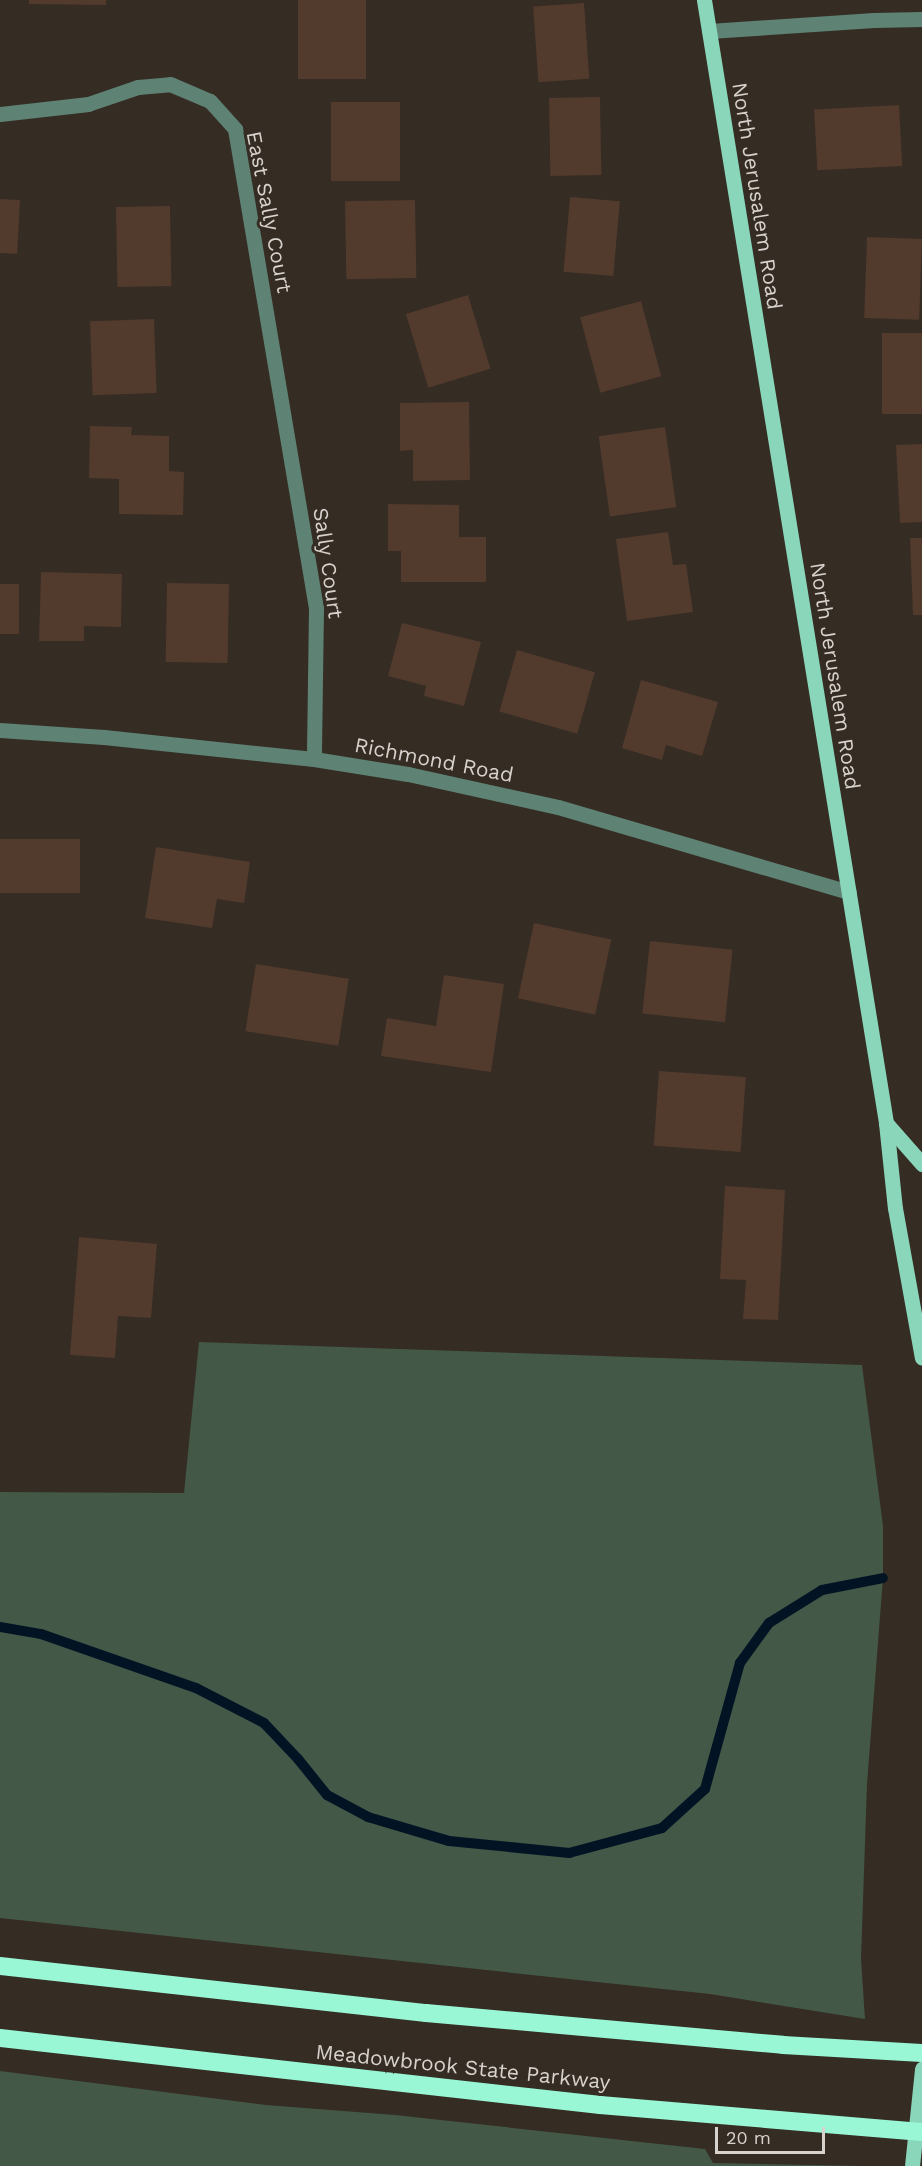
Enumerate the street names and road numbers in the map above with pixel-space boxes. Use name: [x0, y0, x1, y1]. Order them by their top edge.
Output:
street label: North Jerusalem Road: [727, 80, 787, 312]
street label: East Sally Court: [241, 129, 297, 295]
street label: Sally Court: [308, 506, 348, 620]
street label: North Jerusalem Road: [805, 560, 865, 792]
street label: Richmond Road: [352, 732, 516, 788]
street label: Meadowbrook State Parkway: [314, 2039, 612, 2095]

